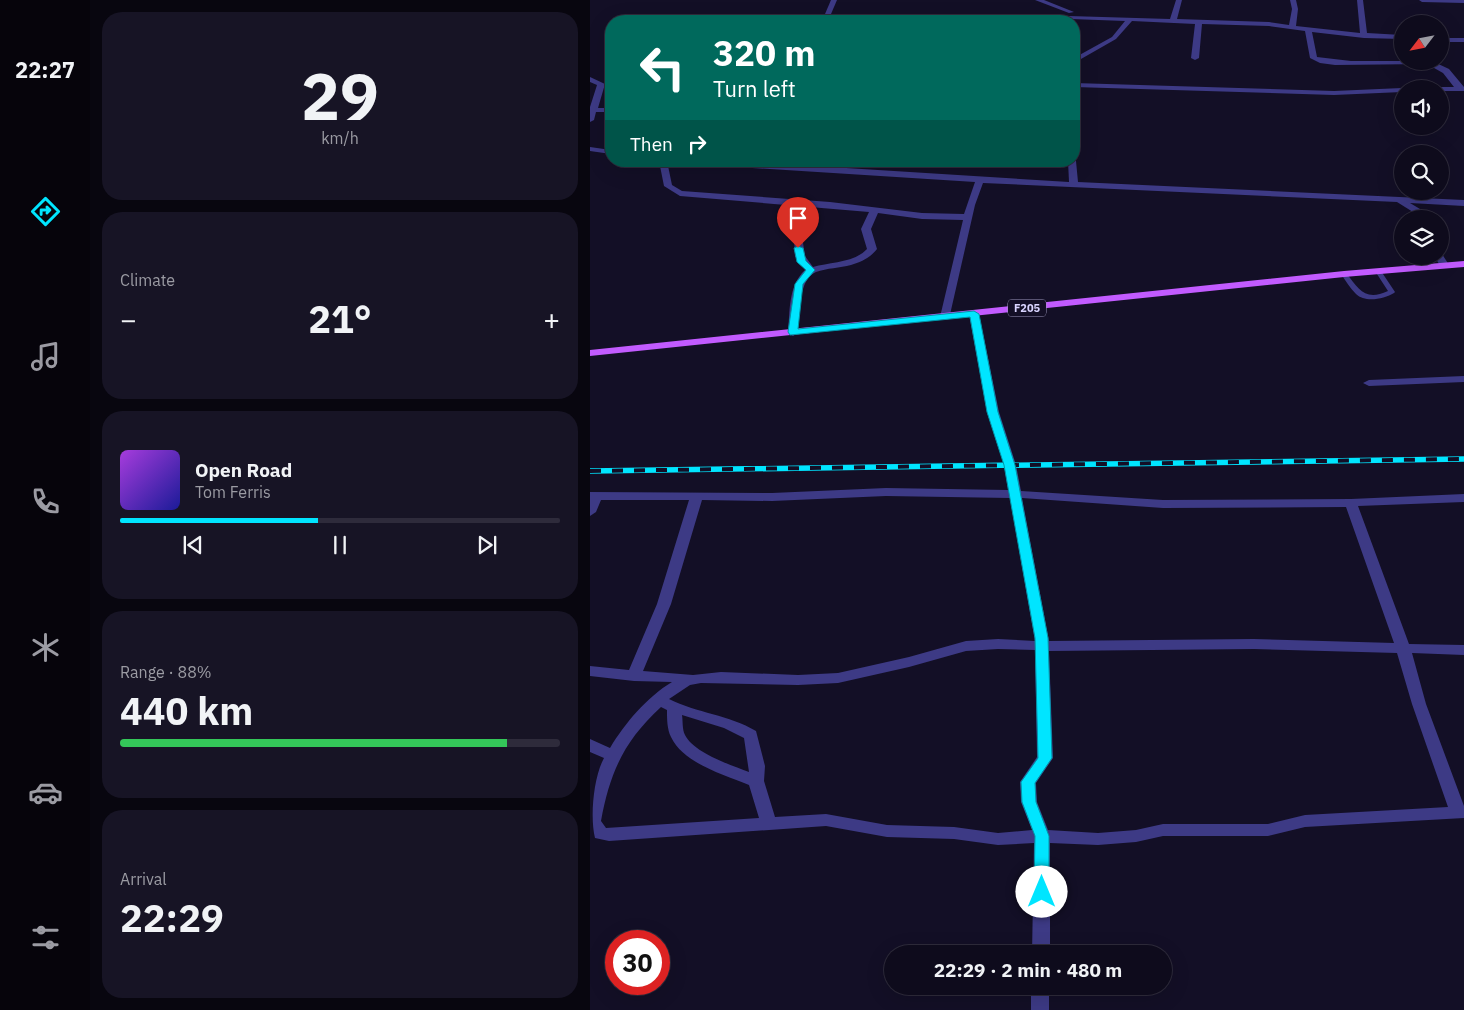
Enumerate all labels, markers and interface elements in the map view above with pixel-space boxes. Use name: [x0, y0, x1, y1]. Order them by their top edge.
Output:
north arrow: [1394, 15, 1449, 70]
map controls: [1394, 15, 1449, 265]
text: 320 m: [713, 30, 816, 76]
icon: left: [630, 35, 695, 100]
text: 29: [301, 53, 379, 138]
text: 22:27: [15, 55, 75, 84]
text: Turn left: [713, 74, 796, 103]
button: sound: [1394, 80, 1449, 135]
text: km/h: [321, 128, 359, 148]
icon: right: [683, 130, 711, 158]
text: Then: [630, 132, 673, 156]
button: search: [1394, 145, 1449, 200]
icon: directions: [28, 194, 63, 229]
pin: [777, 197, 819, 248]
icon: arrive: [784, 204, 812, 232]
button: layers: [1394, 210, 1449, 265]
text: Climate: [120, 270, 175, 290]
text: 21°: [308, 294, 372, 343]
road number: F205: [1008, 300, 1046, 316]
text: −: [120, 301, 137, 338]
text: +: [543, 301, 560, 338]
icon: music: [28, 339, 63, 374]
text: Open Road: [195, 458, 292, 482]
text: Tom Ferris: [195, 482, 271, 502]
icon: phone: [28, 484, 63, 519]
icon: previous: [179, 531, 207, 559]
icon: pause: [326, 531, 354, 559]
icon: next: [473, 531, 501, 559]
icon: climate: [28, 630, 63, 665]
text: Range · 88%: [120, 662, 212, 682]
text: 440 km: [120, 686, 253, 735]
icon: car: [28, 775, 63, 810]
position arrow: [1015, 865, 1067, 917]
text: Arrival: [120, 869, 167, 889]
text: 22:29: [120, 893, 224, 942]
icon: filters: [28, 920, 63, 955]
speed limit sign: 30: [605, 930, 670, 995]
text: 22:29 · 2 min · 480 m: [934, 958, 1122, 982]

